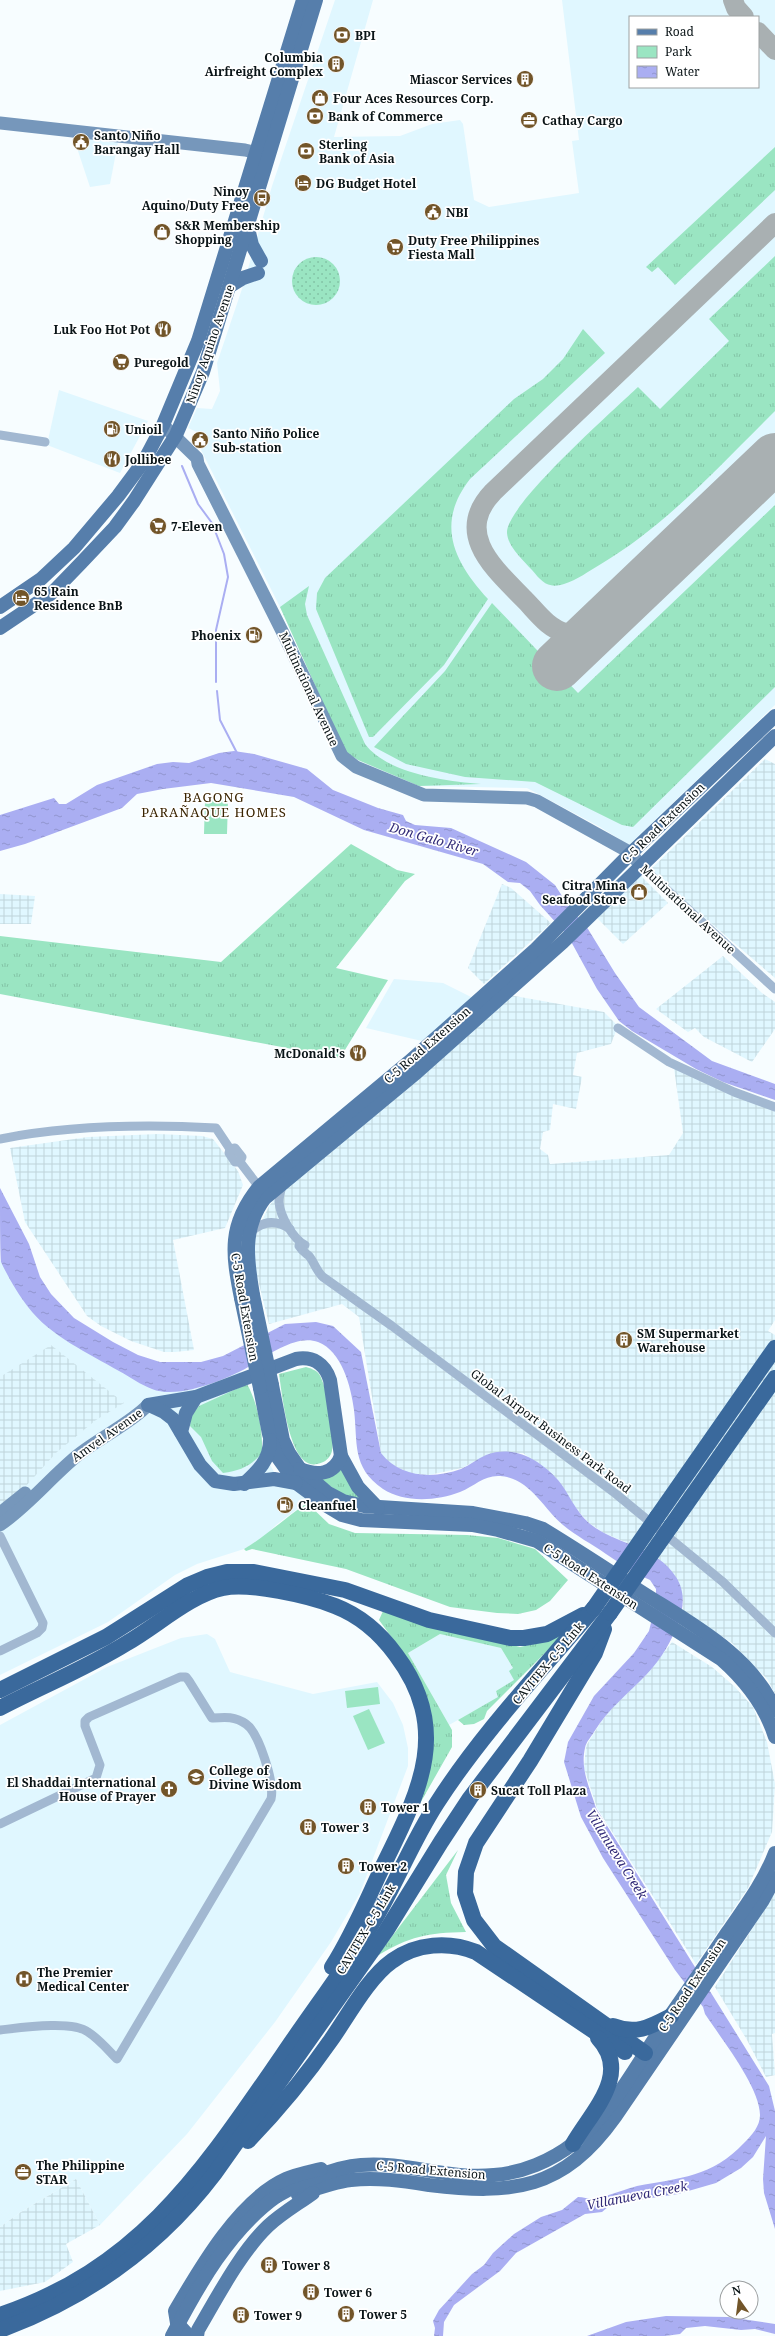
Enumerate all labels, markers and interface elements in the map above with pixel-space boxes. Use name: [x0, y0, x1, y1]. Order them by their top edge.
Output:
legend: [629, 16, 759, 88]
text: Road: [665, 23, 695, 40]
bank icon: BPI: [332, 25, 352, 45]
place label: BPI: [355, 27, 376, 44]
text: Park: [665, 43, 693, 60]
place label: Columbia Airfreight Complex: [205, 49, 323, 80]
building icon: Columbia Airfreight Complex: [326, 54, 346, 74]
text: Water: [665, 63, 700, 80]
building icon: Miascor Services: [515, 69, 535, 89]
place label: Miascor Services: [410, 71, 512, 88]
shop icon: Four Aces Resources Corp.: [310, 88, 330, 108]
place label: Four Aces Resources Corp.: [333, 90, 493, 107]
bank icon: Bank of Commerce: [305, 106, 325, 126]
place label: Bank of Commerce: [328, 108, 443, 125]
office icon: Cathay Cargo: [519, 110, 539, 130]
place label: Cathay Cargo: [542, 112, 623, 129]
place label: Santo Niño Barangay Hall: [94, 127, 181, 158]
public building icon: Santo Niño Barangay Hall: [71, 132, 91, 152]
place label: Sterling Bank of Asia: [319, 136, 395, 167]
bank icon: Sterling Bank of Asia: [296, 141, 316, 161]
hotel icon: DG Budget Hotel: [293, 173, 313, 193]
place label: DG Budget Hotel: [316, 175, 417, 192]
place label: Ninoy Aquino/Duty Free: [142, 183, 249, 214]
bus stop icon: Ninoy Aquino/Duty Free: [252, 188, 272, 208]
public building icon: NBI: [423, 202, 443, 222]
place label: NBI: [446, 204, 469, 221]
place label: S&R Membership Shopping: [175, 217, 280, 248]
shop icon: S&R Membership Shopping: [152, 222, 172, 242]
place label: Duty Free Philippines Fiesta Mall: [408, 232, 540, 263]
supermarket icon: Duty Free Philippines Fiesta Mall: [385, 237, 405, 257]
street label: Ninoy Aquino Avenue: [182, 282, 238, 406]
restaurant icon: Luk Foo Hot Pot: [153, 319, 173, 339]
place label: Luk Foo Hot Pot: [53, 321, 150, 338]
supermarket icon: Puregold: [111, 352, 131, 372]
place label: Puregold: [134, 354, 189, 371]
fuel station icon: Unioil: [102, 419, 122, 439]
place label: Unioil: [125, 421, 163, 438]
place label: Santo Niño Police Sub-station: [213, 425, 319, 456]
public building icon: Santo Niño Police Sub-station: [190, 430, 210, 450]
restaurant icon: Jollibee: [102, 449, 122, 469]
place label: Jollibee: [124, 451, 171, 468]
supermarket icon: 7-Eleven: [148, 516, 168, 536]
place label: 7-Eleven: [171, 518, 223, 535]
place label: 65 Rain Residence BnB: [34, 583, 123, 614]
hotel icon: 65 Rain Residence BnB: [11, 588, 31, 608]
fuel station icon: Phoenix: [244, 625, 264, 645]
place label: Phoenix: [191, 627, 241, 644]
street label: Multinational Avenue: [275, 629, 343, 749]
street label: C-5 Road Extension: [618, 779, 709, 867]
district label: BAGONG PARAÑAQUE HOMES: [141, 788, 287, 821]
water label: Don Galo River: [386, 817, 481, 861]
street label: Multinational Avenue: [637, 860, 739, 958]
place label: Citra Mina Seafood Store: [542, 877, 626, 908]
shop icon: Citra Mina Seafood Store: [629, 882, 649, 902]
street label: C-5 Road Extension: [380, 1002, 474, 1087]
restaurant icon: McDonald's: [348, 1043, 368, 1063]
place label: McDonald's: [274, 1045, 345, 1062]
street label: C-5 Road Extension: [227, 1252, 263, 1363]
place label: SM Supermarket Warehouse: [637, 1325, 739, 1356]
building icon: SM Supermarket Warehouse: [614, 1330, 634, 1350]
street label: Global Airport Business Park Road: [467, 1365, 635, 1497]
street label: Amvel Avenue: [68, 1404, 146, 1466]
fuel station icon: Cleanfuel: [275, 1495, 295, 1515]
place label: Cleanfuel: [298, 1497, 357, 1514]
street label: C-5 Road Extension: [540, 1539, 642, 1613]
street label: CAVITEX–C-5 Link: [508, 1617, 588, 1708]
place label: College of Divine Wisdom: [209, 1762, 302, 1793]
school or university icon: College of Divine Wisdom: [186, 1767, 206, 1787]
place label: El Shaddai International House of Prayer: [7, 1774, 157, 1805]
church icon: El Shaddai International House of Prayer: [159, 1779, 179, 1799]
building icon: Sucat Toll Plaza: [468, 1780, 488, 1800]
place label: Sucat Toll Plaza: [491, 1782, 586, 1799]
building icon: Tower 1: [358, 1797, 378, 1817]
place label: Tower 1: [381, 1799, 429, 1816]
water label: Villanueva Creek: [582, 1806, 652, 1903]
building icon: Tower 3: [298, 1817, 318, 1837]
place label: Tower 3: [321, 1819, 369, 1836]
building icon: Tower 2: [336, 1856, 356, 1876]
place label: Tower 2: [359, 1858, 407, 1875]
street label: CAVITEX–C-5 Link: [332, 1880, 400, 1978]
street label: C-5 Road Extension: [654, 1935, 730, 2035]
place label: The Premier Medical Center: [37, 1964, 130, 1995]
hospital icon: The Premier Medical Center: [14, 1969, 34, 1989]
place label: The Philippine STAR: [36, 2157, 125, 2188]
street label: C-5 Road Extension: [376, 2157, 487, 2183]
office icon: The Philippine STAR: [13, 2162, 33, 2182]
water label: Villanueva Creek: [585, 2176, 689, 2214]
building icon: Tower 8: [259, 2255, 279, 2275]
place label: Tower 8: [282, 2257, 330, 2274]
north arrow: [719, 2280, 759, 2320]
text: N: [730, 2281, 743, 2298]
building icon: Tower 6: [301, 2282, 321, 2302]
place label: Tower 6: [324, 2284, 372, 2301]
building icon: Tower 5: [336, 2304, 356, 2324]
building icon: Tower 9: [231, 2305, 251, 2325]
place label: Tower 5: [359, 2306, 407, 2323]
place label: Tower 9: [254, 2307, 302, 2324]

